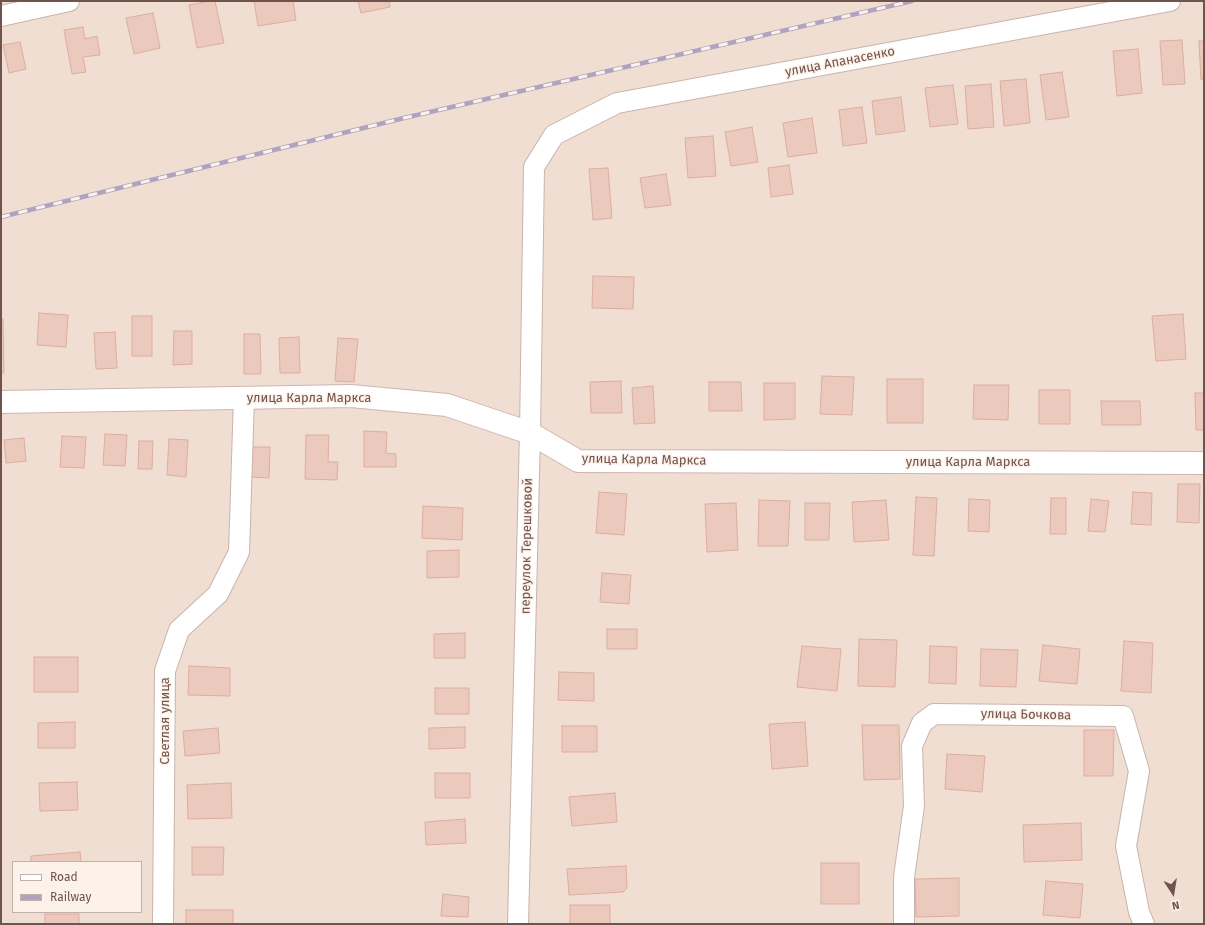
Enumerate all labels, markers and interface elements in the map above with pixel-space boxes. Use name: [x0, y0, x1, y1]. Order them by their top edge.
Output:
street label: улица Апанасенко: [784, 44, 896, 80]
street label: улица Карла Маркса: [247, 390, 371, 406]
street label: улица Карла Маркса: [582, 451, 706, 469]
street label: улица Карла Маркса: [906, 454, 1030, 470]
street label: переулок Терешковой: [518, 478, 536, 614]
street label: Светлая улица: [157, 677, 173, 765]
street label: улица Бочкова: [981, 706, 1071, 724]
legend: [12, 861, 142, 913]
text: Road: [50, 870, 78, 884]
north arrow: [1153, 873, 1193, 913]
text: Railway: [50, 890, 91, 904]
text: N: [1171, 898, 1181, 912]

